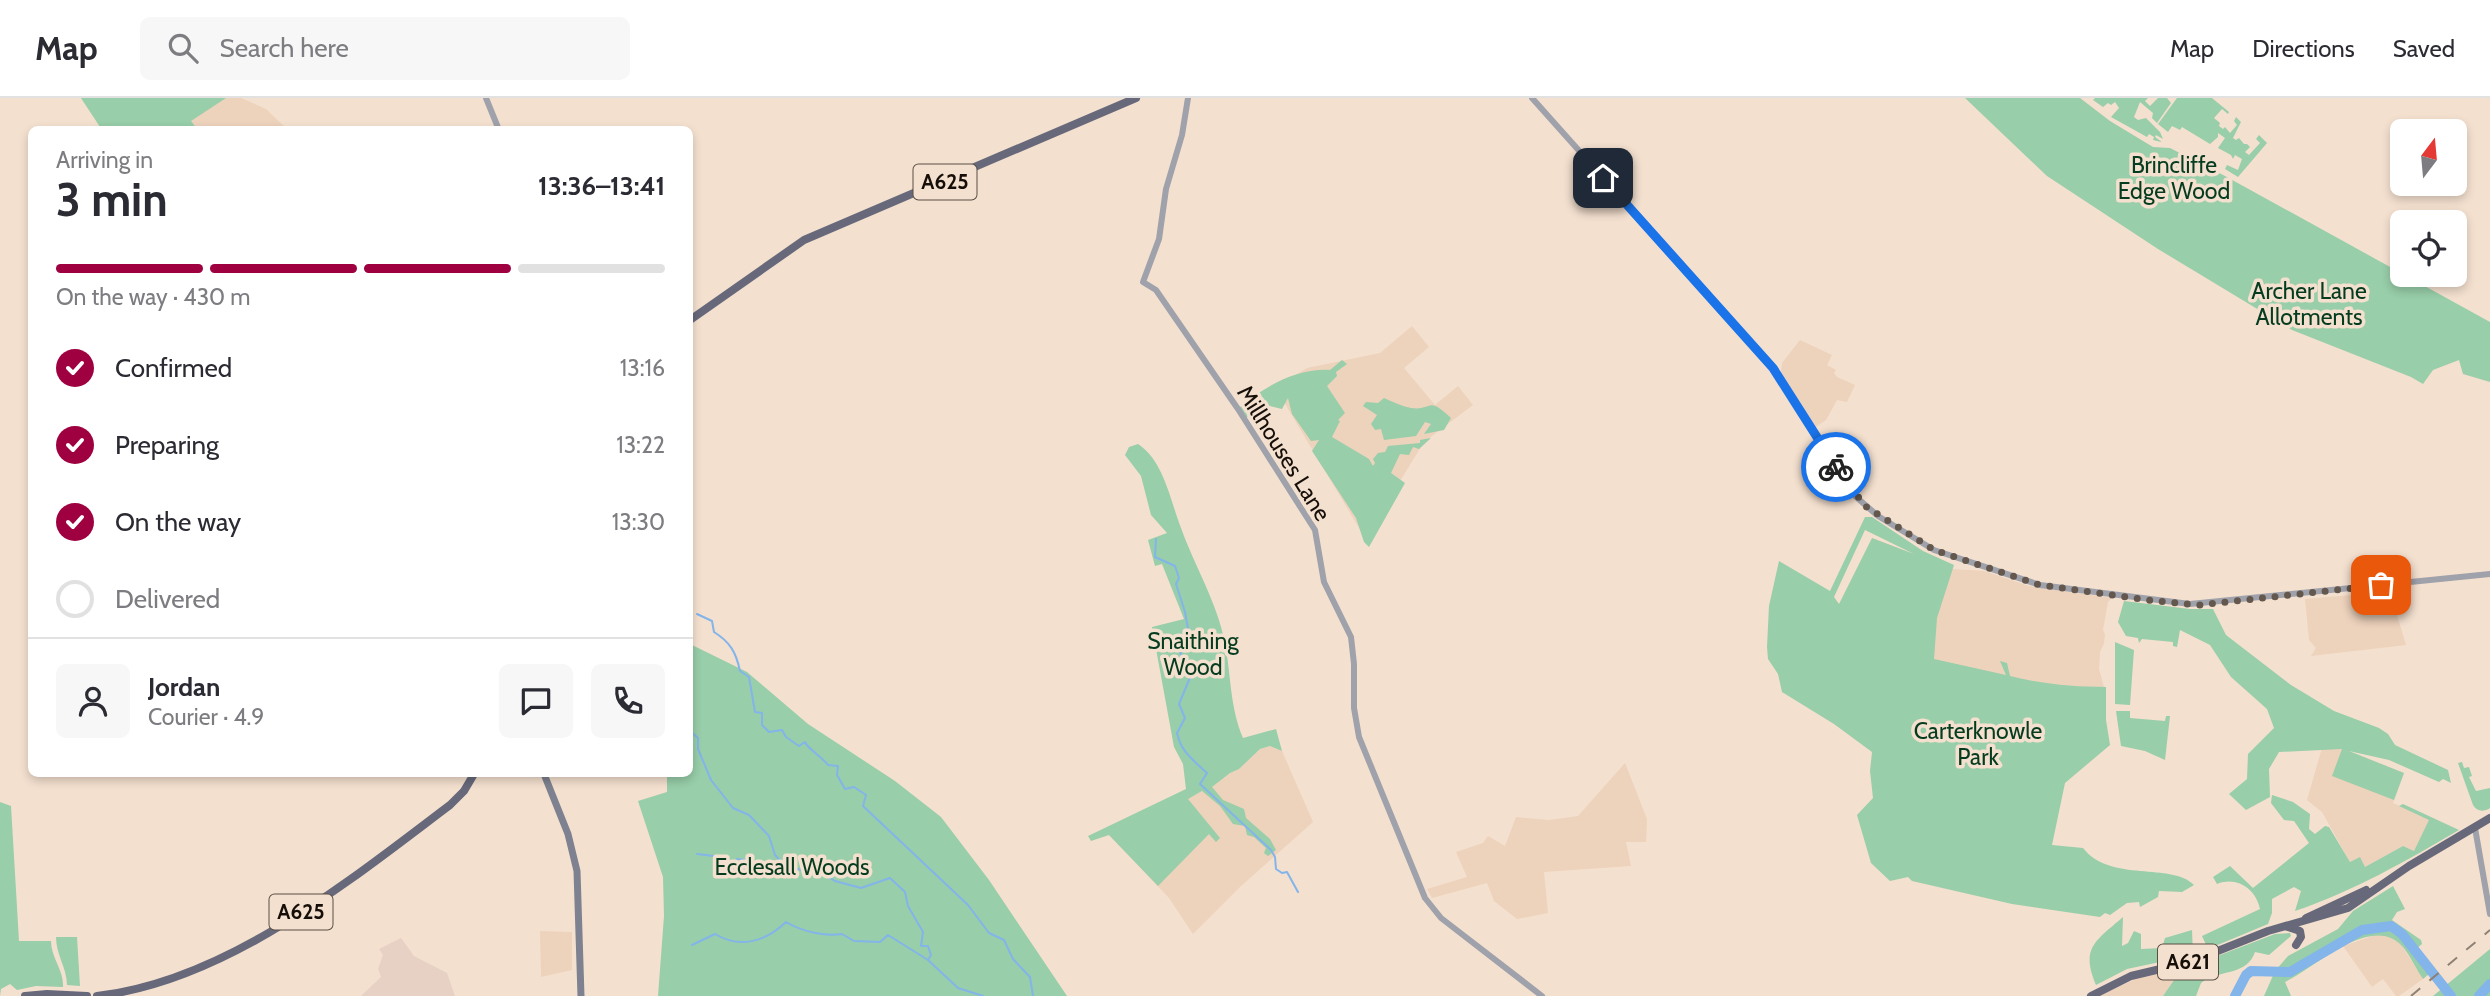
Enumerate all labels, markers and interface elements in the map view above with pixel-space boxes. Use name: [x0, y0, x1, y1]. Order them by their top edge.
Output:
search box: [140, 17, 630, 80]
text: Map: [35, 28, 98, 68]
icon: search: [164, 29, 202, 67]
text: Search here: [220, 32, 349, 64]
text: Map: [2170, 34, 2214, 63]
text: Directions: [2252, 34, 2355, 63]
text: Saved: [2393, 34, 2455, 63]
north arrow: [2390, 119, 2468, 196]
map controls: [2390, 119, 2467, 287]
text: Arriving in: [56, 146, 153, 174]
pin: [1573, 148, 1633, 208]
park label: Brincliffe Edge Wood: [2118, 151, 2230, 205]
icon: home: [1584, 159, 1622, 197]
road number: A625: [914, 164, 976, 200]
text: 13:36–13:41: [538, 170, 665, 202]
text: 3 min: [56, 172, 168, 228]
button: locate: [2390, 210, 2467, 287]
park label: Archer Lane Allotments: [2251, 277, 2367, 331]
text: On the way · 430 m: [56, 283, 251, 311]
icon: check: [56, 349, 94, 387]
text: Confirmed: [115, 352, 232, 384]
text: 13:16: [620, 354, 665, 382]
street label: Millhouses Lane: [1231, 380, 1337, 526]
icon: check: [56, 426, 94, 464]
text: Preparing: [115, 429, 219, 461]
text: 13:22: [616, 431, 665, 459]
courier: [1801, 432, 1871, 502]
icon: bike: [1817, 448, 1855, 486]
icon: check: [56, 503, 94, 541]
text: On the way: [115, 506, 241, 538]
text: 13:30: [612, 508, 665, 536]
pin: [2351, 555, 2411, 615]
icon: bag: [2362, 566, 2400, 604]
text: Delivered: [115, 583, 220, 615]
park label: Snaithing Wood: [1147, 627, 1239, 681]
button: person: [56, 664, 130, 738]
button: chat: [499, 664, 573, 738]
button: phone: [591, 664, 665, 738]
text: Jordan: [148, 671, 220, 703]
text: Courier · 4.9: [148, 703, 264, 731]
park label: Carterknowle Park: [1914, 717, 2043, 771]
park label: Ecclesall Woods: [714, 853, 870, 881]
road number: A625: [270, 894, 332, 930]
road number: A621: [2158, 944, 2218, 980]

